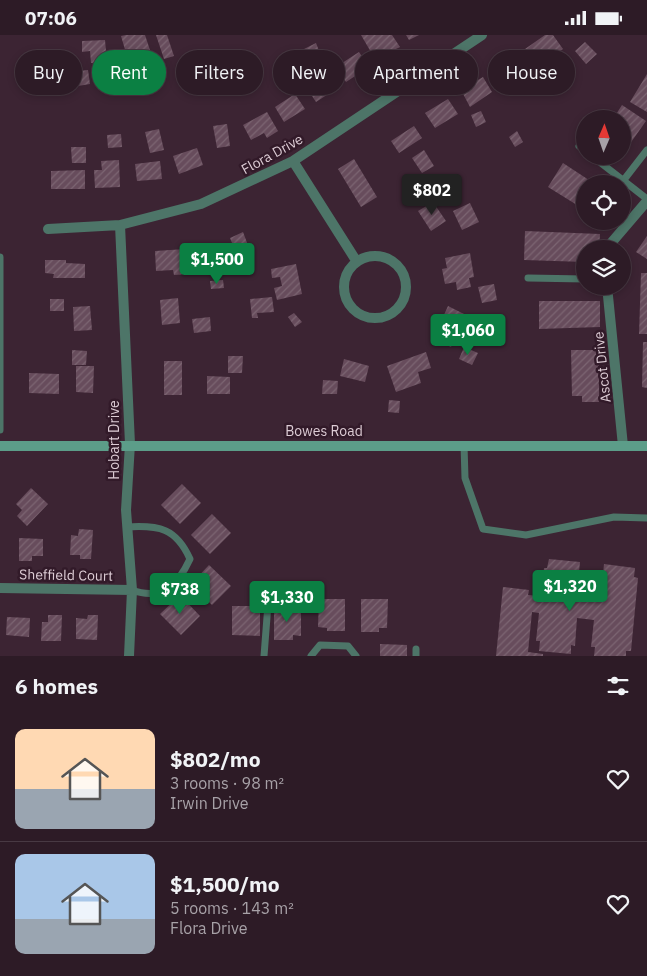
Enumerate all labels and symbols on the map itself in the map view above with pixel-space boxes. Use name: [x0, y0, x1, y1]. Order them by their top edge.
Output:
north arrow: [576, 110, 631, 165]
street label: Flora Drive: [238, 130, 306, 178]
pin: $802: [402, 173, 462, 216]
pin: $1,500: [176, 243, 258, 285]
pin: $1,060: [427, 313, 509, 356]
street label: Ascot Drive: [589, 330, 615, 403]
street label: Hobart Drive: [105, 400, 123, 480]
street label: Bowes Road: [285, 422, 363, 440]
street label: Sheffield Court: [19, 565, 113, 585]
pin: $1,320: [529, 569, 611, 612]
pin: $738: [150, 573, 210, 615]
pin: $1,330: [246, 581, 328, 623]

